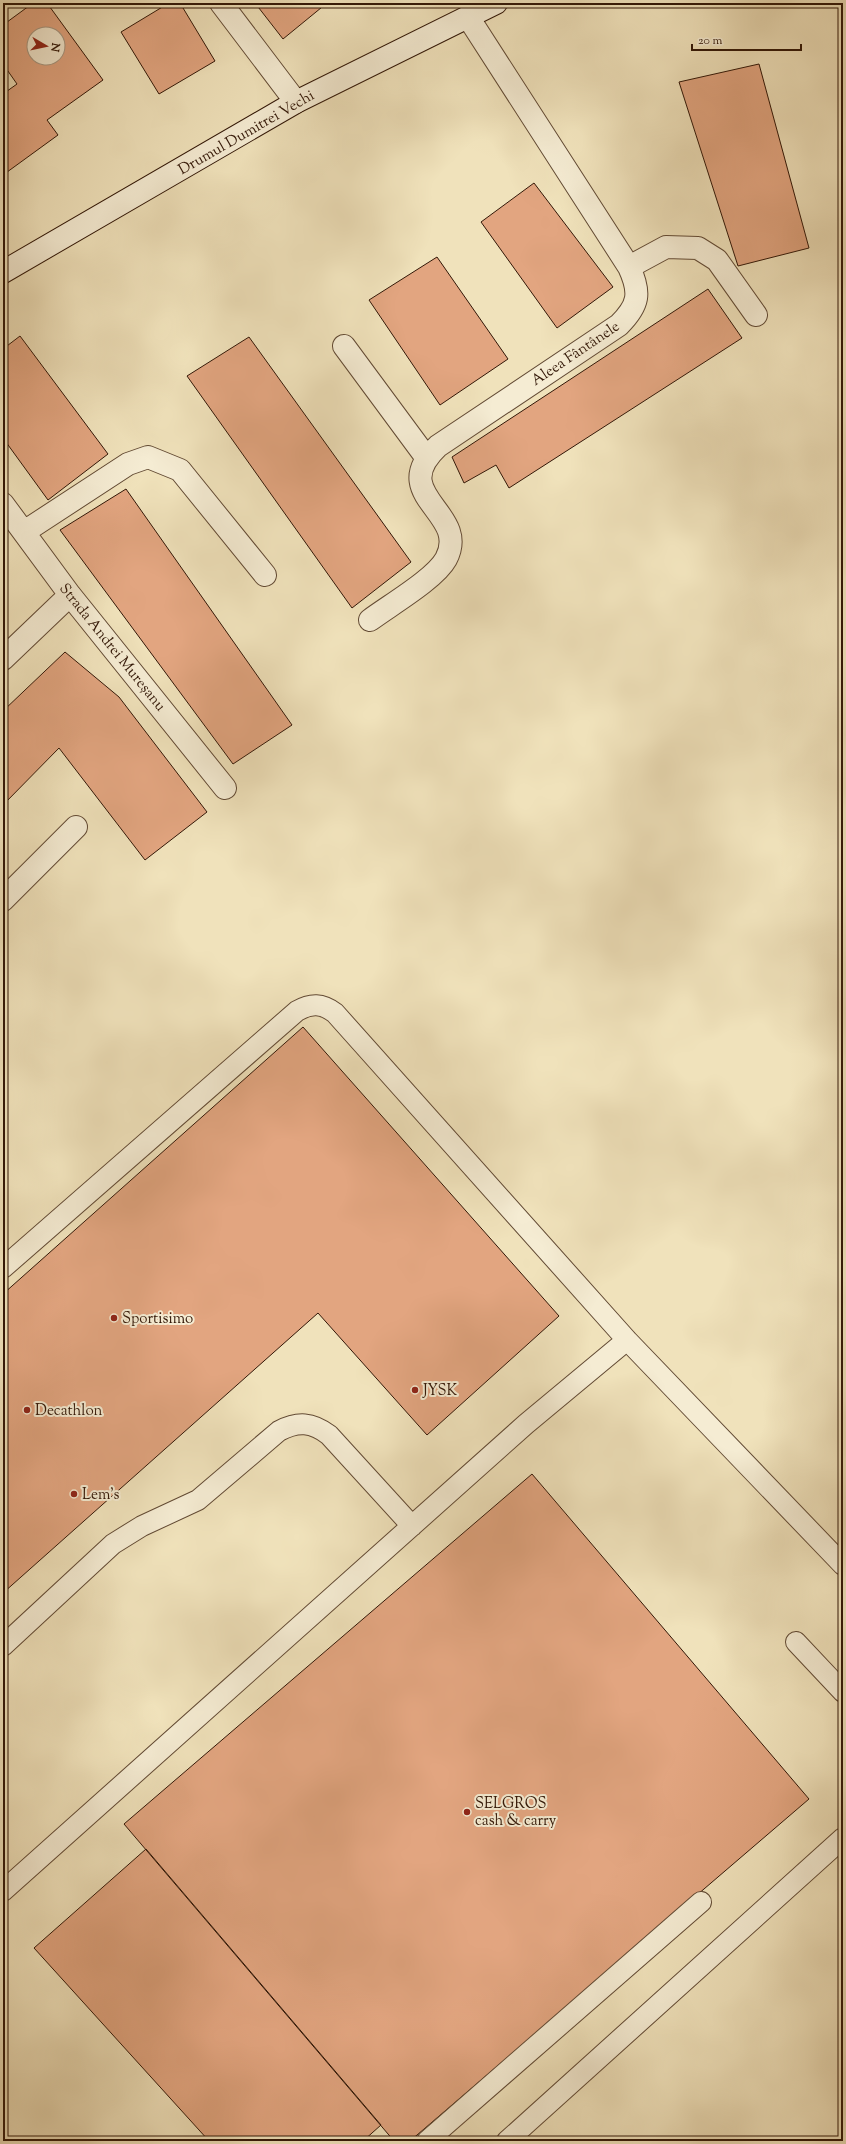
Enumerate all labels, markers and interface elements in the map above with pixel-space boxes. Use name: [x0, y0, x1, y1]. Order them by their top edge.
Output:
north arrow: [26, 26, 66, 66]
scale bar: [692, 26, 801, 52]
text: 20 m: [698, 32, 723, 50]
text: N: [46, 41, 64, 53]
street label: Drumul Dumitrei Vechi: [175, 86, 319, 181]
street label: Aleea Fântânele: [527, 317, 624, 392]
street label: Strada Andrei Mureșanu: [54, 579, 170, 717]
place label: Sportisimo: [122, 1309, 193, 1330]
marker: Sportisimo: [109, 1313, 119, 1323]
place label: JYSK: [422, 1381, 458, 1402]
marker: JYSK: [410, 1385, 420, 1395]
place label: Decathlon: [35, 1401, 103, 1422]
marker: Decathlon: [22, 1405, 32, 1415]
place label: Lem's: [82, 1485, 120, 1506]
marker: Lem's: [69, 1489, 79, 1499]
place label: SELGROS cash & carry: [475, 1794, 557, 1832]
marker: SELGROS cash & carry: [462, 1807, 472, 1817]

